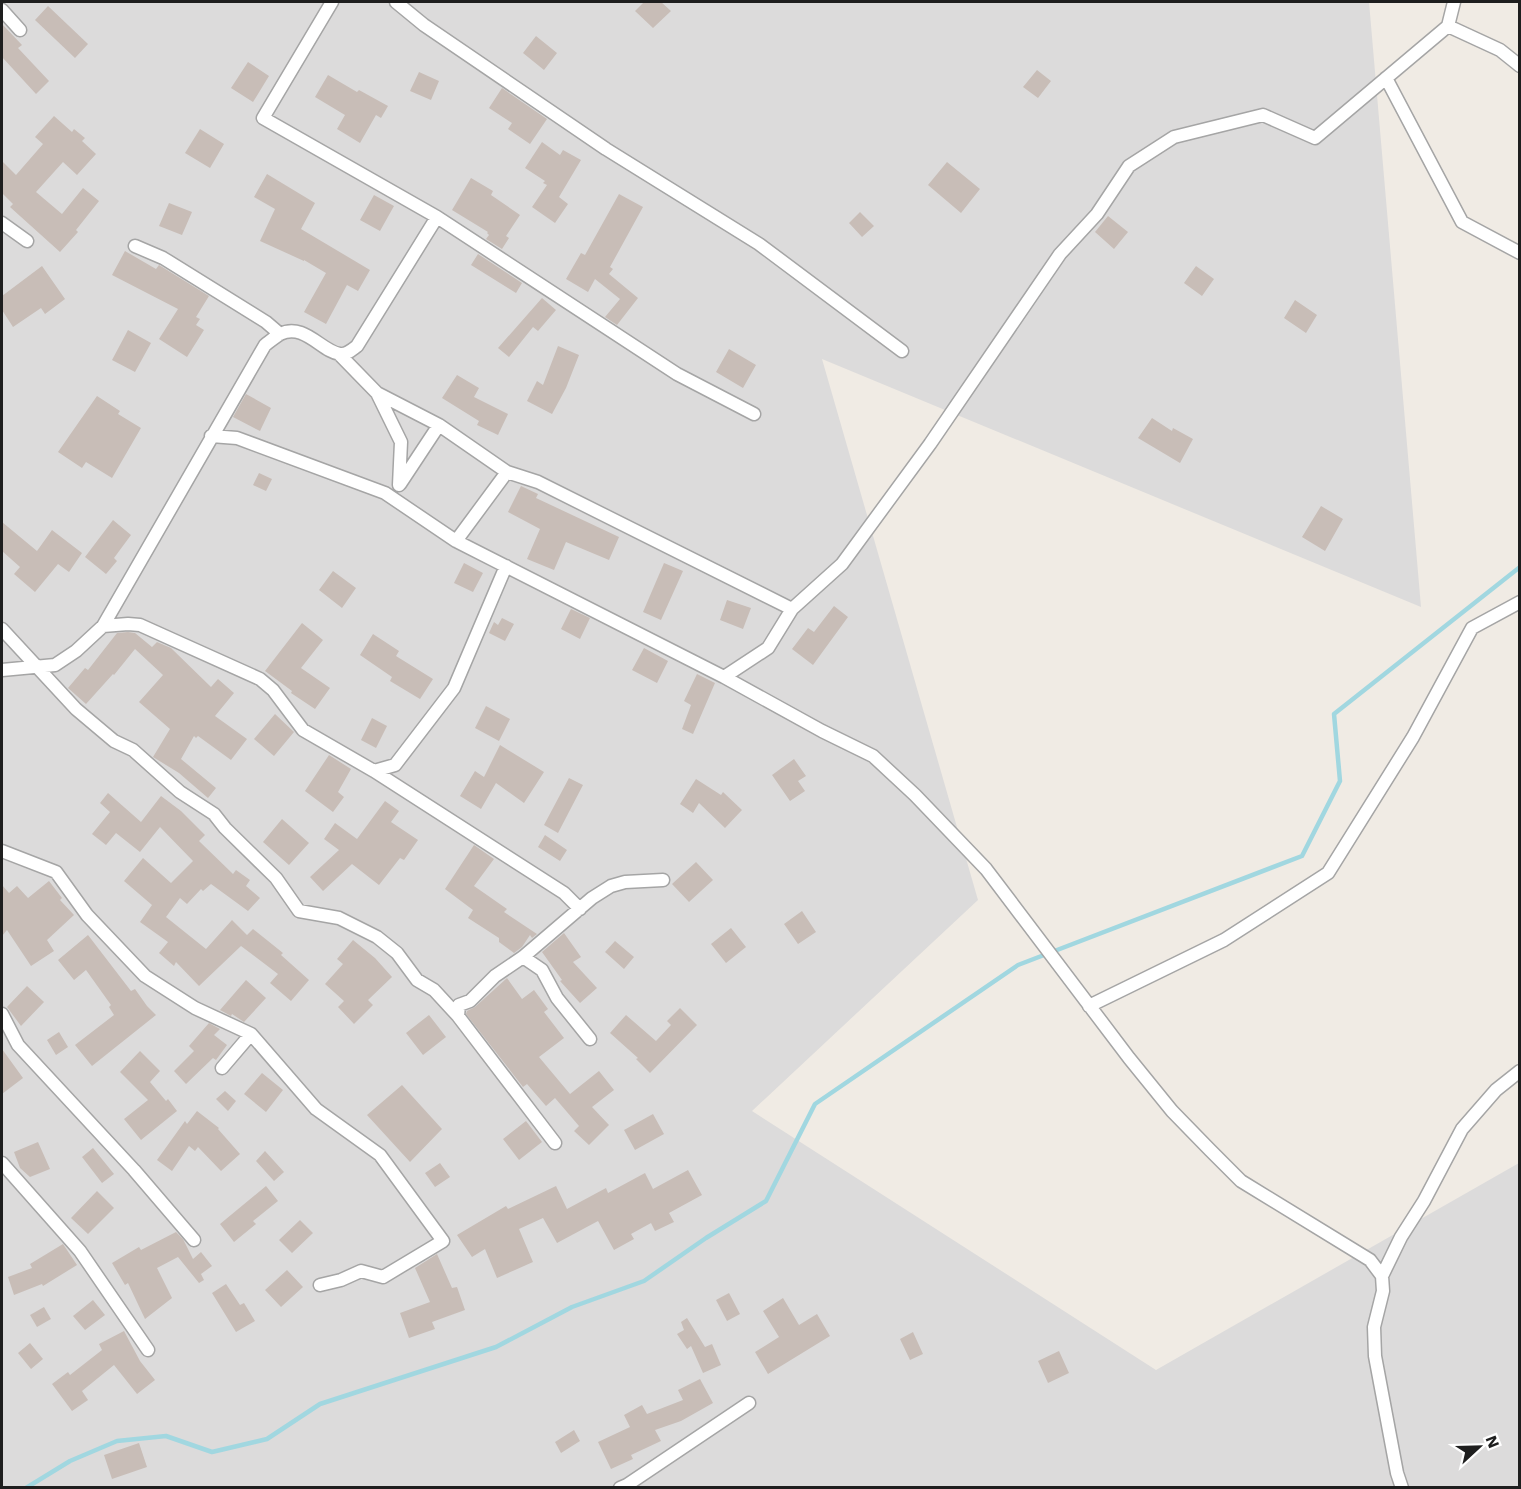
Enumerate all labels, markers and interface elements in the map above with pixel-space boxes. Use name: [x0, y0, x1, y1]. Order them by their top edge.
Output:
north arrow: [1449, 1417, 1509, 1477]
text: N: [1481, 1433, 1503, 1451]

